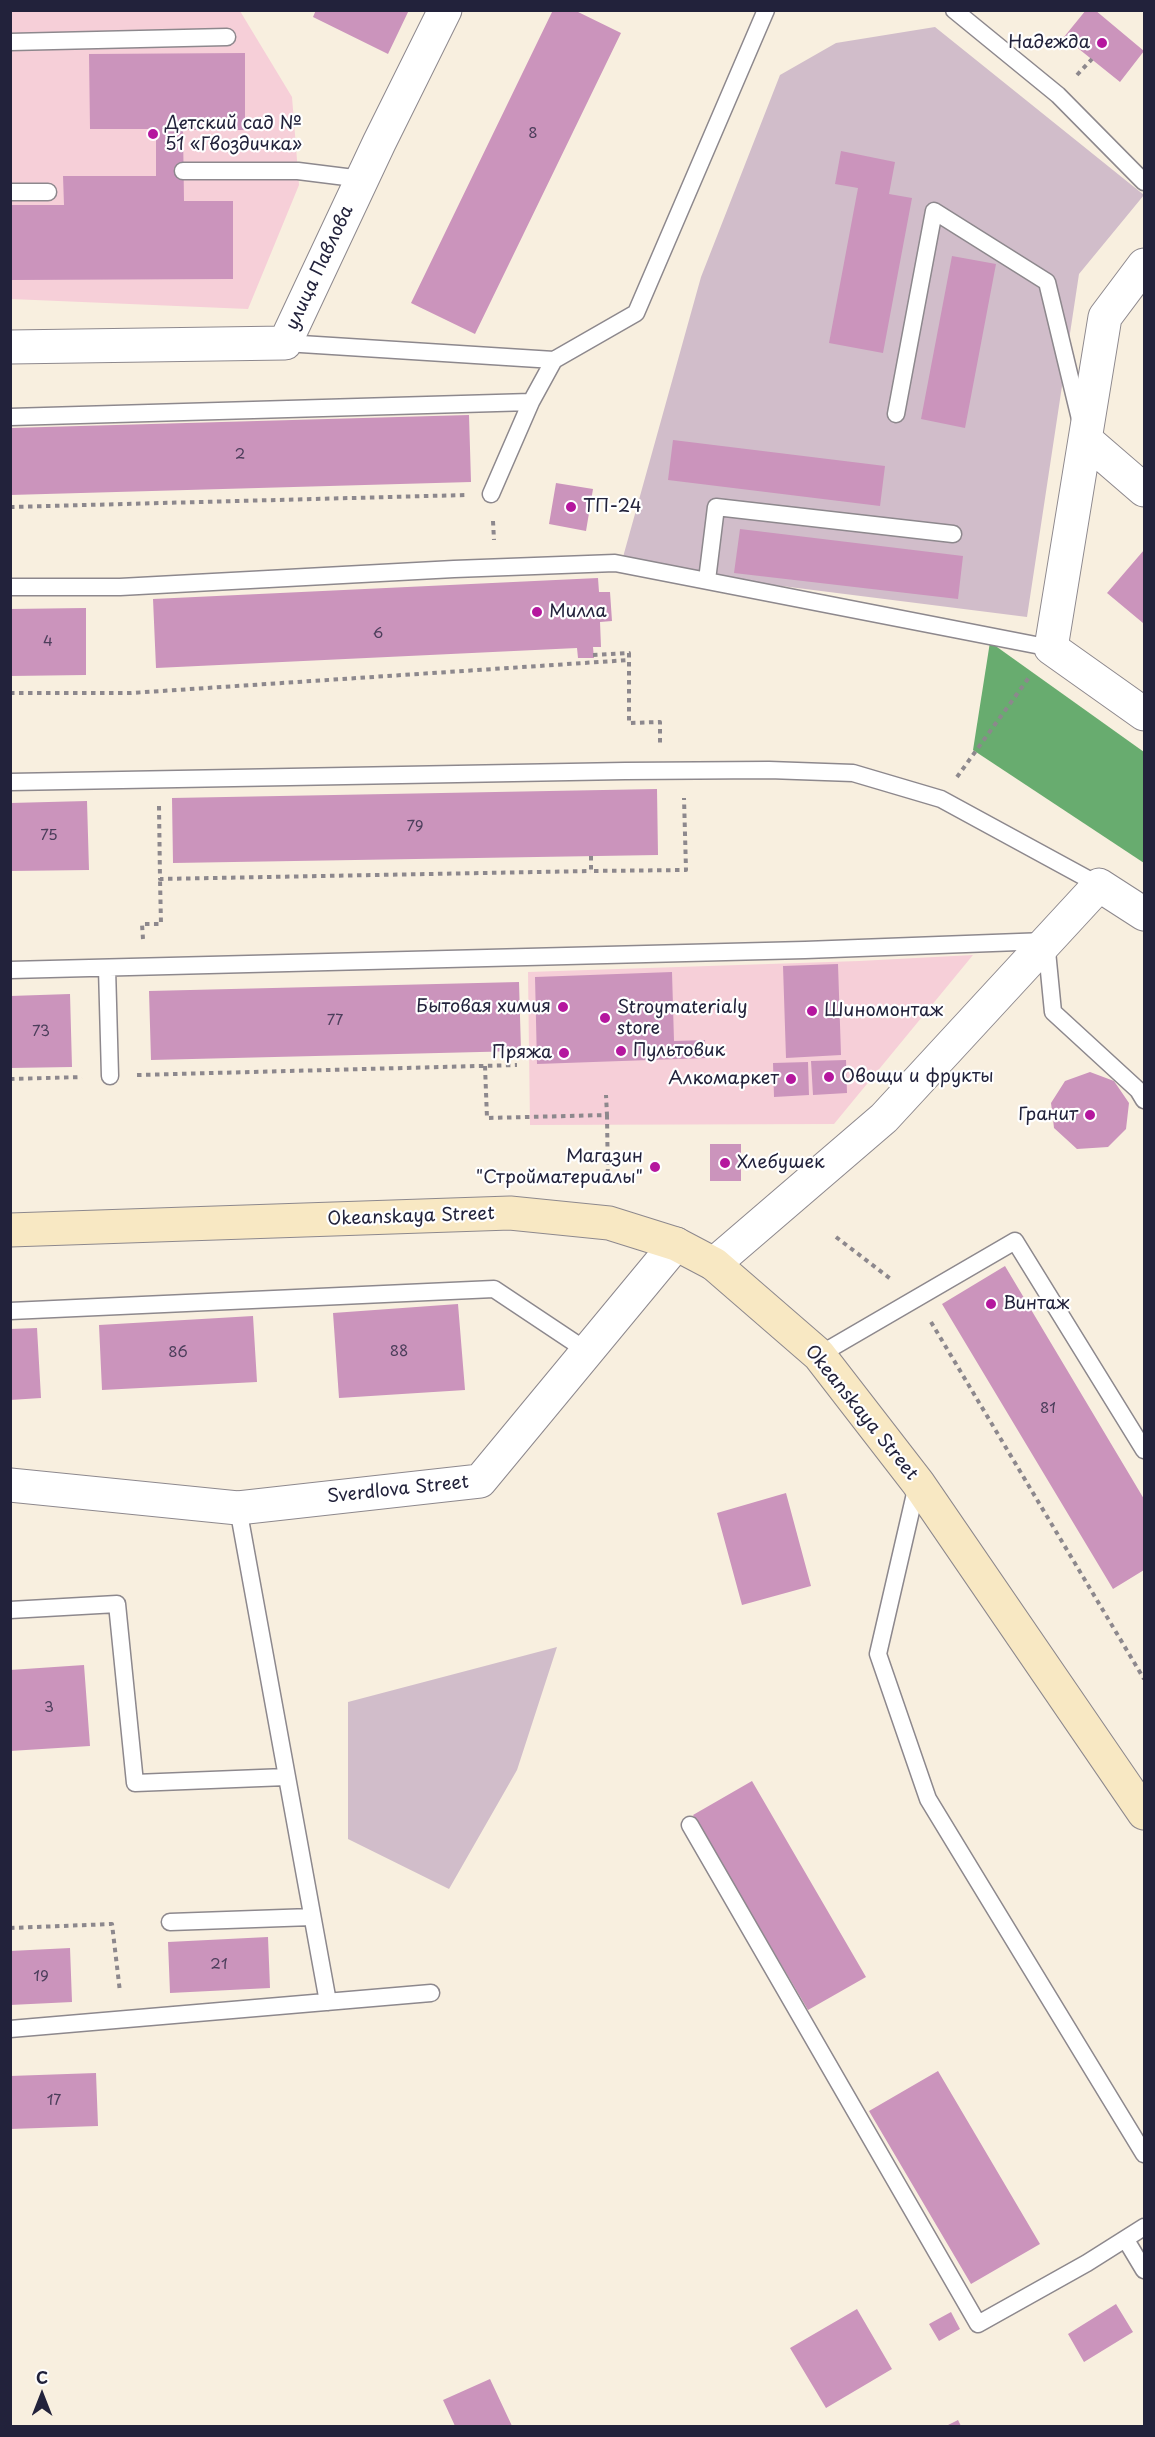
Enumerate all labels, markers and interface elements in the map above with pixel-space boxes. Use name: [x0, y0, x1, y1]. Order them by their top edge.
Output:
place label: Надежда: [1008, 32, 1090, 54]
marker: Надежда: [1095, 36, 1109, 50]
place label: Детский сад № 51 «Гвоздичка»: [165, 113, 302, 156]
house number: 8: [528, 125, 538, 143]
marker: Детский сад № 51 «Гвоздичка»: [146, 127, 160, 141]
street label: улица Павлова: [282, 202, 358, 334]
house number: 2: [235, 446, 245, 464]
place label: ТП-24: [583, 496, 642, 518]
marker: ТП-24: [564, 500, 578, 514]
place label: Милла: [549, 601, 607, 623]
marker: Милла: [530, 605, 544, 619]
house number: 6: [373, 625, 383, 643]
house number: 4: [43, 633, 53, 651]
house number: 79: [406, 818, 424, 836]
house number: 75: [40, 827, 58, 845]
place label: Бытовая химия: [416, 996, 551, 1018]
place label: Stroymaterialy store: [617, 997, 748, 1040]
marker: Бытовая химия: [556, 1000, 570, 1014]
place label: Шиномонтаж: [824, 1000, 943, 1022]
marker: Шиномонтаж: [805, 1004, 819, 1018]
marker: Stroymaterialy store: [598, 1011, 612, 1025]
house number: 77: [327, 1012, 343, 1030]
house number: 73: [32, 1023, 50, 1041]
place label: Пультовик: [633, 1040, 725, 1062]
place label: Пряжа: [492, 1042, 552, 1064]
marker: Пультовик: [614, 1044, 628, 1058]
marker: Пряжа: [557, 1046, 571, 1060]
place label: Овощи и фрукты: [841, 1066, 994, 1088]
place label: Алкомаркет: [668, 1068, 779, 1090]
marker: Овощи и фрукты: [822, 1070, 836, 1084]
marker: Алкомаркет: [784, 1072, 798, 1086]
place label: Гранит: [1018, 1104, 1078, 1126]
marker: Гранит: [1083, 1108, 1097, 1122]
place label: Магазин "Стройматериалы": [476, 1146, 643, 1188]
place label: Хлебушек: [737, 1152, 825, 1174]
marker: Хлебушек: [718, 1156, 732, 1170]
marker: Магазин "Стройматериалы": [648, 1160, 662, 1174]
street label: Okeanskaya Street: [327, 1203, 495, 1231]
place label: Винтаж: [1003, 1293, 1069, 1315]
marker: Винтаж: [984, 1297, 998, 1311]
street label: Okeanskaya Street: [800, 1341, 922, 1485]
house number: 88: [390, 1343, 408, 1361]
house number: 86: [168, 1344, 188, 1362]
house number: 81: [1040, 1400, 1056, 1418]
street label: Sverdlova Street: [326, 1472, 470, 1508]
house number: 3: [44, 1699, 54, 1717]
house number: 21: [210, 1956, 228, 1974]
house number: 19: [33, 1968, 49, 1986]
house number: 17: [47, 2092, 61, 2110]
north arrow: [12, 2365, 72, 2425]
text: С: [36, 2365, 48, 2389]

